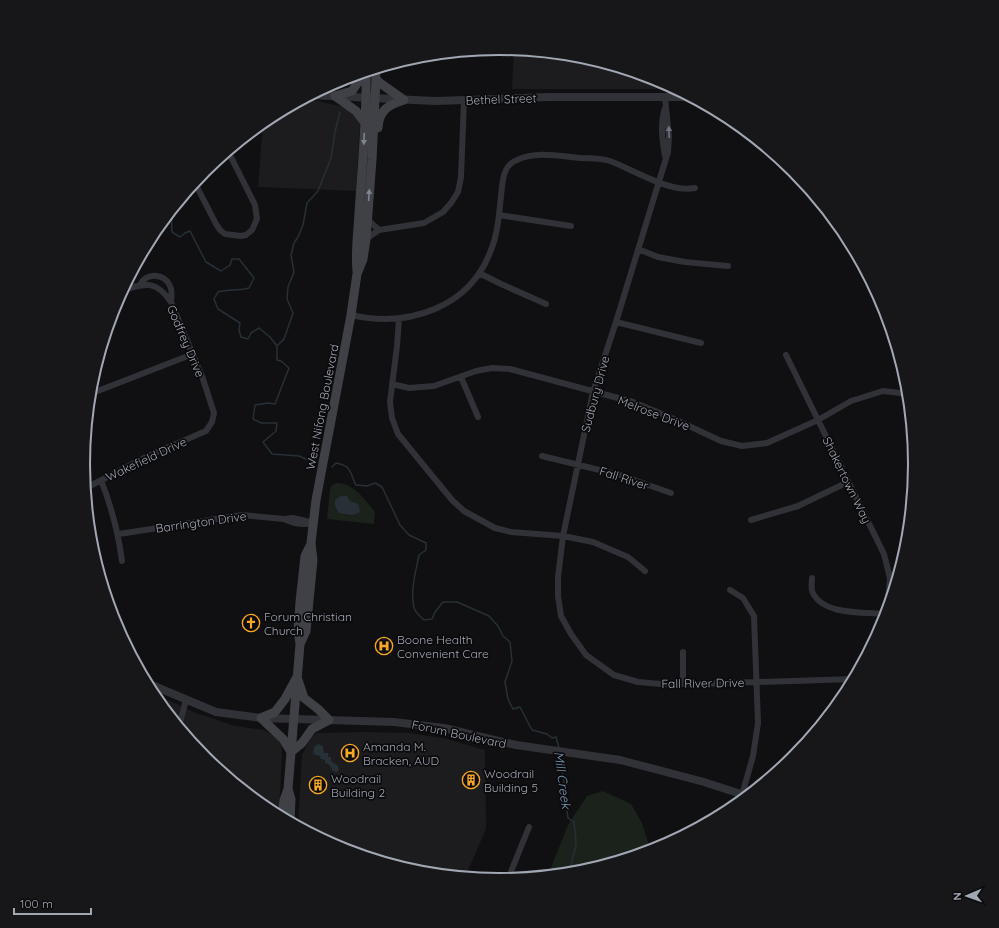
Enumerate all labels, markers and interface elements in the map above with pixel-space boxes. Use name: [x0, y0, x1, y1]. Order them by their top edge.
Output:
street label: Bethel Street: [465, 90, 537, 108]
one-way arrow: [666, 125, 672, 138]
one-way arrow: [360, 133, 367, 145]
one-way arrow: [366, 189, 373, 201]
street label: Godfrey Drive: [164, 303, 208, 380]
street label: West Nifong Boulevard: [302, 343, 342, 471]
street label: Sudbury Drive: [578, 354, 612, 434]
street label: Melrose Drive: [616, 392, 692, 434]
street label: Wakefield Drive: [103, 434, 189, 484]
street label: Shakertown Way: [820, 434, 874, 526]
street label: Fall River: [597, 463, 651, 493]
street label: Barrington Drive: [155, 508, 248, 536]
place label: Forum Christian Church: [264, 609, 352, 638]
church icon: Forum Christian Church: [241, 613, 261, 633]
place label: Boone Health Convenient Care: [397, 632, 489, 661]
hospital icon: Boone Health Convenient Care: [374, 636, 394, 656]
street label: Fall River Drive: [661, 675, 745, 691]
street label: Forum Boulevard: [410, 717, 508, 751]
place label: Amanda M. Bracken, AUD: [363, 739, 439, 768]
hospital icon: Amanda M. Bracken, AUD: [340, 743, 360, 763]
water label: Mill Creek: [551, 750, 575, 811]
place label: Woodrail Building 5: [484, 766, 538, 795]
building icon: Woodrail Building 5: [461, 770, 481, 790]
place label: Woodrail Building 2: [331, 771, 385, 800]
building icon: Woodrail Building 2: [308, 775, 328, 795]
north arrow: [947, 876, 987, 916]
scale bar: [14, 890, 91, 916]
text: N: [950, 892, 964, 901]
text: 100 m: [20, 896, 53, 911]

